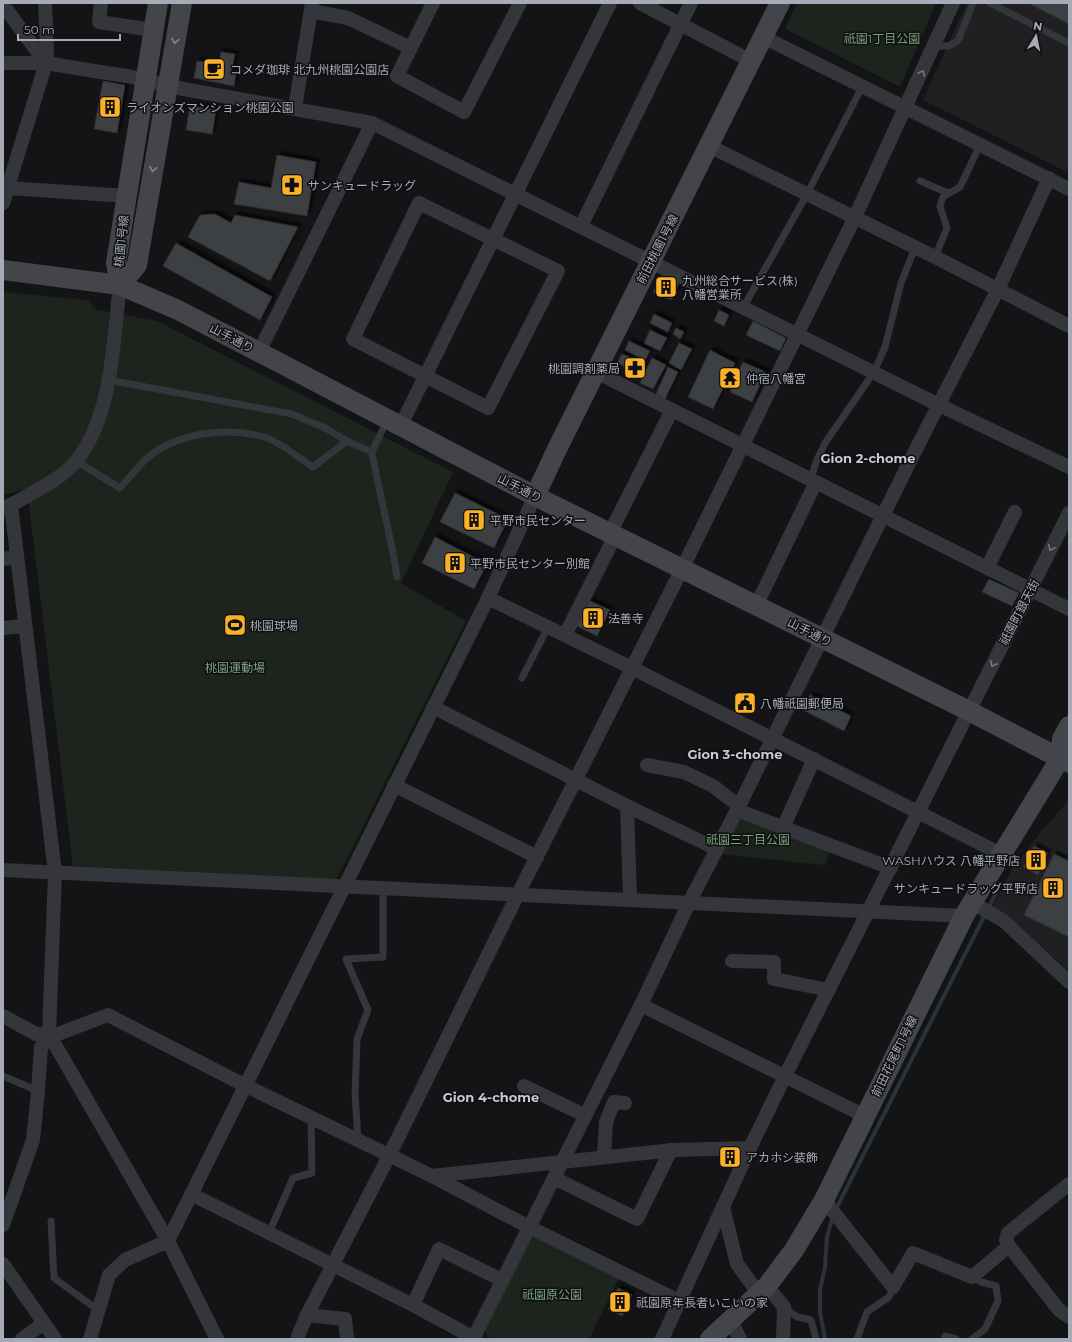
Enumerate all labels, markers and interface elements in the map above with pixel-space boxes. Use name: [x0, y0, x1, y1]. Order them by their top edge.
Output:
scale bar: [18, 16, 120, 42]
north arrow: [1016, 16, 1056, 56]
text: N: [1032, 18, 1043, 34]
text: 50 m: [24, 22, 55, 37]
park label: 祇園1丁目公園: [844, 31, 920, 46]
one-way arrow: [172, 38, 180, 44]
cafe icon: コメダ珈琲 北九州桃園公園店: [201, 56, 227, 82]
place label: コメダ珈琲 北九州桃園公園店: [230, 62, 389, 77]
one-way arrow: [917, 70, 925, 78]
building icon: ライオンズマンション桃園公園: [97, 94, 123, 120]
place label: ライオンズマンション桃園公園: [126, 100, 294, 115]
one-way arrow: [149, 166, 158, 172]
pharmacy icon: サンキュードラッグ: [279, 172, 305, 198]
place label: サンキュードラッグ: [308, 178, 416, 193]
street label: 前田桃園1号線: [633, 212, 681, 286]
street label: 桃園1号線: [111, 214, 131, 268]
place label: 九州総合サービス(株) 八幡営業所: [682, 273, 798, 302]
building icon: 九州総合サービス(株) 八幡営業所: [653, 274, 679, 300]
street label: 山手通り: [207, 320, 257, 356]
pharmacy icon: 桃園調剤薬局: [622, 355, 648, 381]
place label: 桃園調剤薬局: [548, 361, 620, 376]
temple icon: 仲宿八幡宮: [717, 365, 743, 391]
place label: 仲宿八幡宮: [746, 371, 806, 386]
district label: Gion 2-chome: [821, 450, 915, 466]
street label: 山手通り: [495, 470, 545, 506]
building icon: 平野市民センター: [461, 507, 487, 533]
place label: 平野市民センター: [490, 513, 586, 528]
one-way arrow: [1049, 544, 1056, 551]
building icon: 平野市民センター別館: [442, 550, 468, 576]
place label: 平野市民センター別館: [470, 556, 590, 571]
street label: 祇園町銀天街: [996, 577, 1042, 647]
building icon: 法善寺: [580, 605, 606, 631]
place label: 法善寺: [608, 611, 644, 626]
sports icon: 桃園球場: [222, 612, 248, 638]
street label: 山手通り: [785, 614, 835, 650]
place label: 桃園球場: [250, 618, 298, 633]
park label: 桃園運動場: [205, 660, 265, 675]
one-way arrow: [990, 660, 998, 667]
public building icon: 八幡祇園郵便局: [732, 690, 758, 716]
place label: 八幡祇園郵便局: [760, 696, 844, 711]
district label: Gion 3-chome: [687, 746, 783, 762]
park label: 祇園三丁目公園: [706, 832, 790, 847]
building icon: WASHハウス 八幡平野店: [1023, 847, 1049, 873]
place label: WASHハウス 八幡平野店: [882, 853, 1020, 868]
building icon: サンキュードラッグ平野店: [1040, 875, 1066, 901]
place label: サンキュードラッグ平野店: [894, 881, 1038, 896]
street label: 前田花尾町1号線: [868, 1013, 920, 1099]
district label: Gion 4-chome: [443, 1089, 539, 1105]
building icon: アカホシ装飾: [717, 1144, 743, 1170]
place label: アカホシ装飾: [746, 1150, 818, 1165]
park label: 祇園原公園: [522, 1287, 582, 1302]
building icon: 祇園原年長者いこいの家: [607, 1289, 633, 1315]
place label: 祇園原年長者いこいの家: [636, 1295, 768, 1310]

